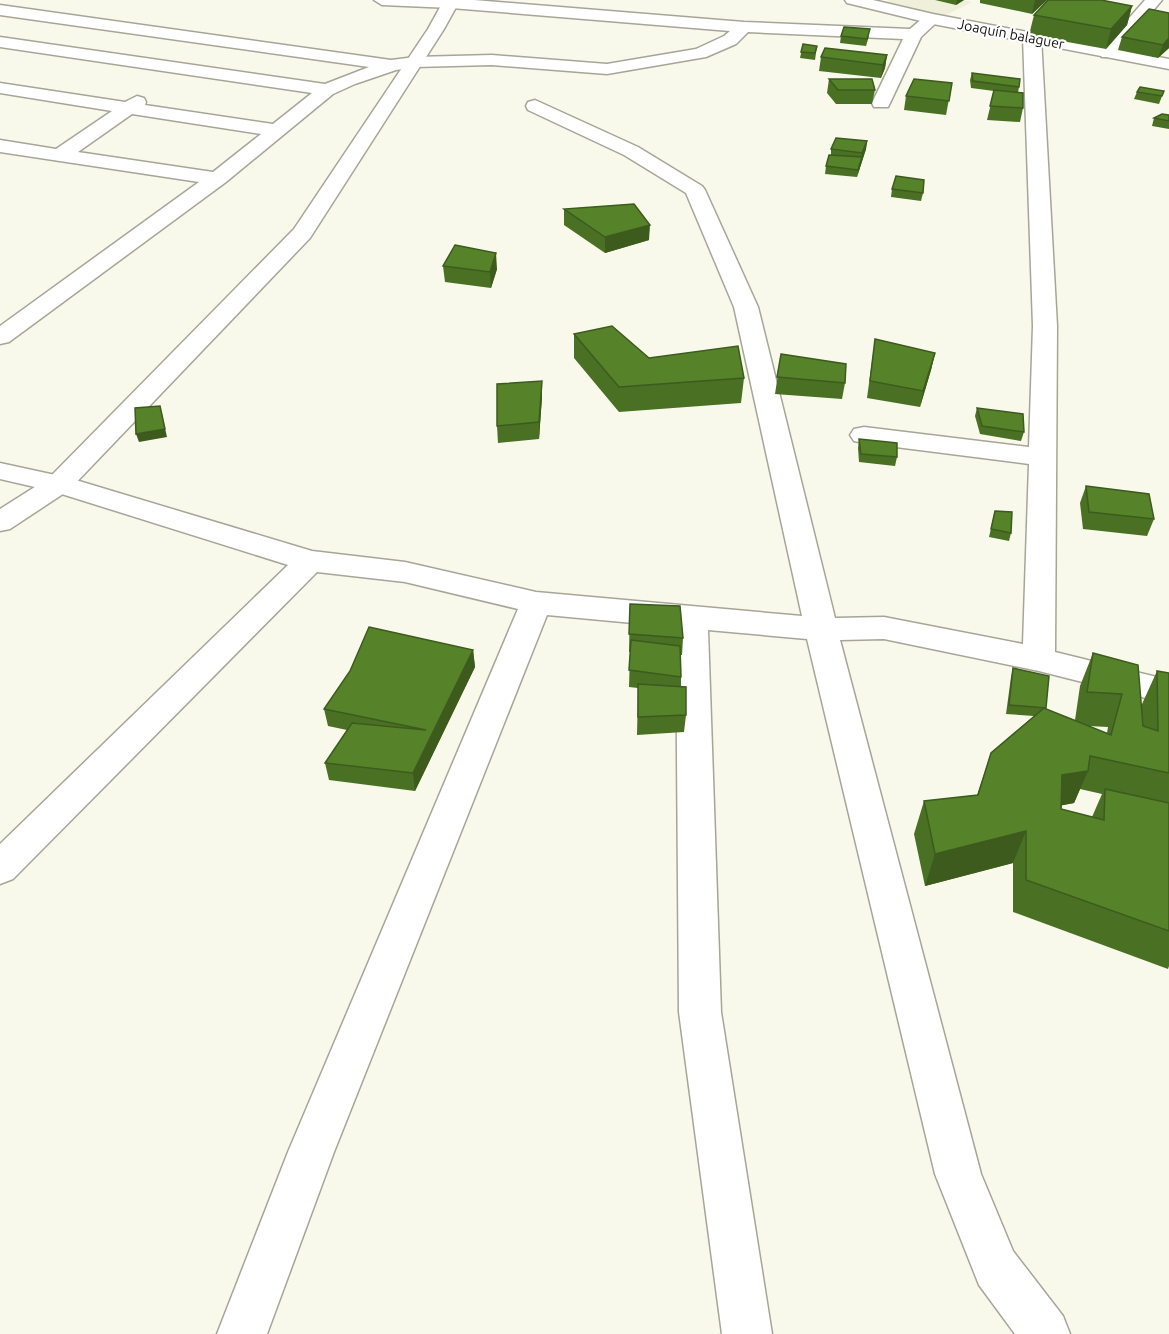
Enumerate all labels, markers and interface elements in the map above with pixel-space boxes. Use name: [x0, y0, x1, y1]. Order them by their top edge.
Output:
street label: Joaquín balaguer: [956, 16, 1066, 52]

